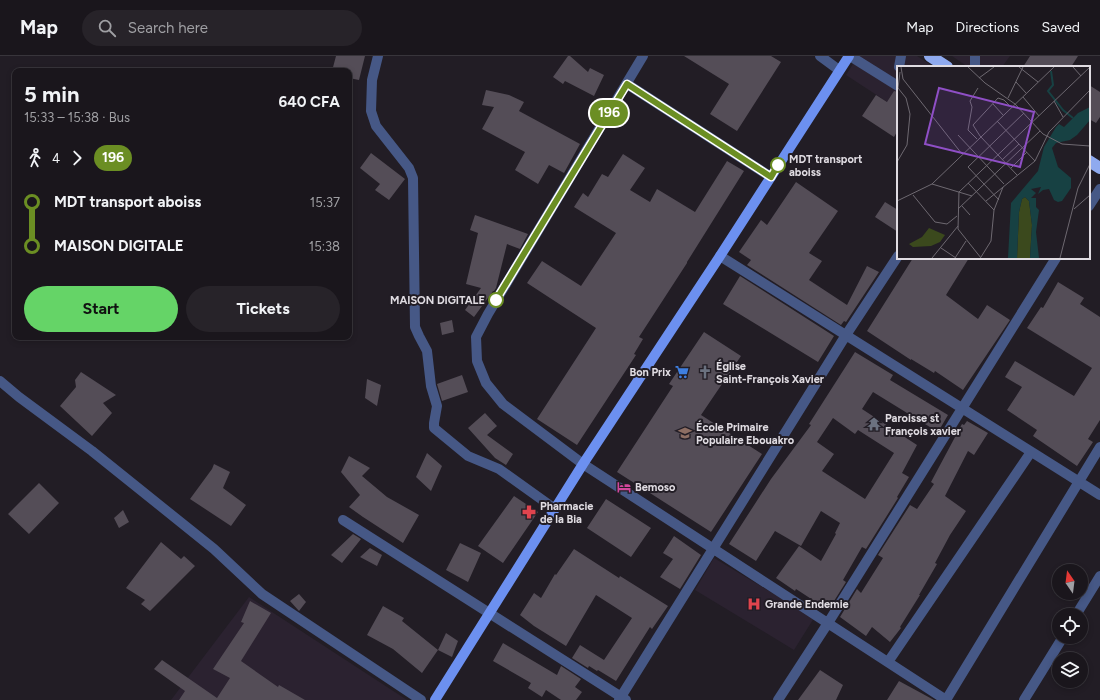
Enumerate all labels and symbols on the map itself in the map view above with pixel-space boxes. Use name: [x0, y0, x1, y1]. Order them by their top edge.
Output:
inset map: [897, 66, 1090, 259]
line badge: 196: [586, 100, 632, 126]
place label: MDT transport aboiss: [789, 153, 863, 179]
marker: MDT transport aboiss: [770, 157, 786, 173]
marker: MAISON DIGITALE: [488, 292, 504, 308]
place label: MAISON DIGITALE: [390, 294, 485, 307]
place label: Église Saint-François Xavier: [716, 359, 825, 386]
supermarket icon: Bon Prix: [674, 364, 690, 380]
church icon: Église Saint-François Xavier: [697, 364, 713, 380]
place label: Bon Prix: [629, 366, 671, 379]
place label: Paroisse st François xavier: [885, 412, 962, 438]
temple icon: Paroisse st François xavier: [866, 416, 882, 432]
place label: École Primaire Populaire Ebouakro: [696, 420, 795, 447]
school or university icon: École Primaire Populaire Ebouakro: [677, 425, 693, 441]
hotel icon: Bemoso: [616, 479, 632, 495]
place label: Bemoso: [635, 481, 676, 494]
place label: Pharmacie de la Bia: [540, 500, 593, 526]
pharmacy icon: Pharmacie de la Bia: [521, 504, 537, 520]
north arrow: [1052, 564, 1088, 600]
hospital icon: Grande Endemie: [746, 596, 762, 612]
place label: Grande Endemie: [765, 598, 849, 611]

